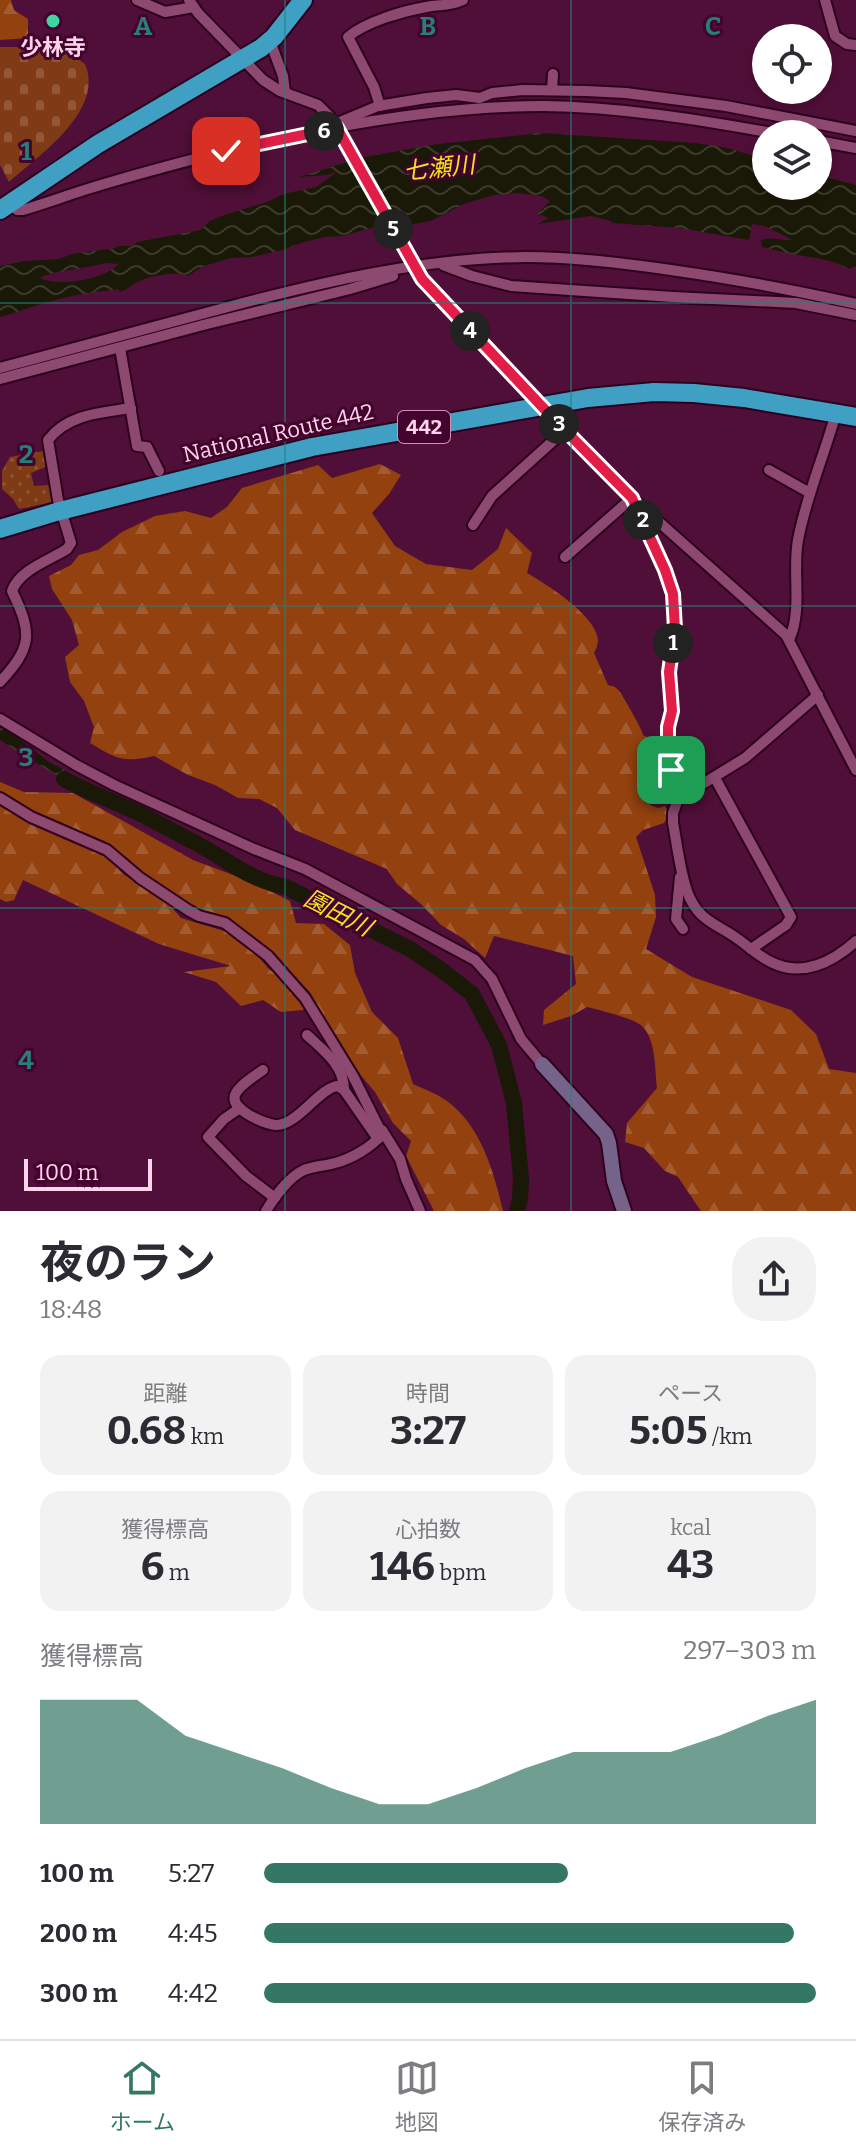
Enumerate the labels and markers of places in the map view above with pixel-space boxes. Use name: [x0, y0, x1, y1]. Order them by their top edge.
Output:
marker: 少林寺: [44, 12, 62, 30]
place label: 少林寺: [20, 34, 86, 61]
pin: 6: [304, 111, 344, 151]
pin: [192, 117, 260, 185]
pin: 5: [373, 209, 413, 249]
pin: 4: [450, 311, 490, 351]
pin: 3: [539, 404, 579, 444]
pin: 2: [623, 500, 663, 540]
pin: 1: [653, 623, 693, 663]
pin: [637, 736, 705, 804]

